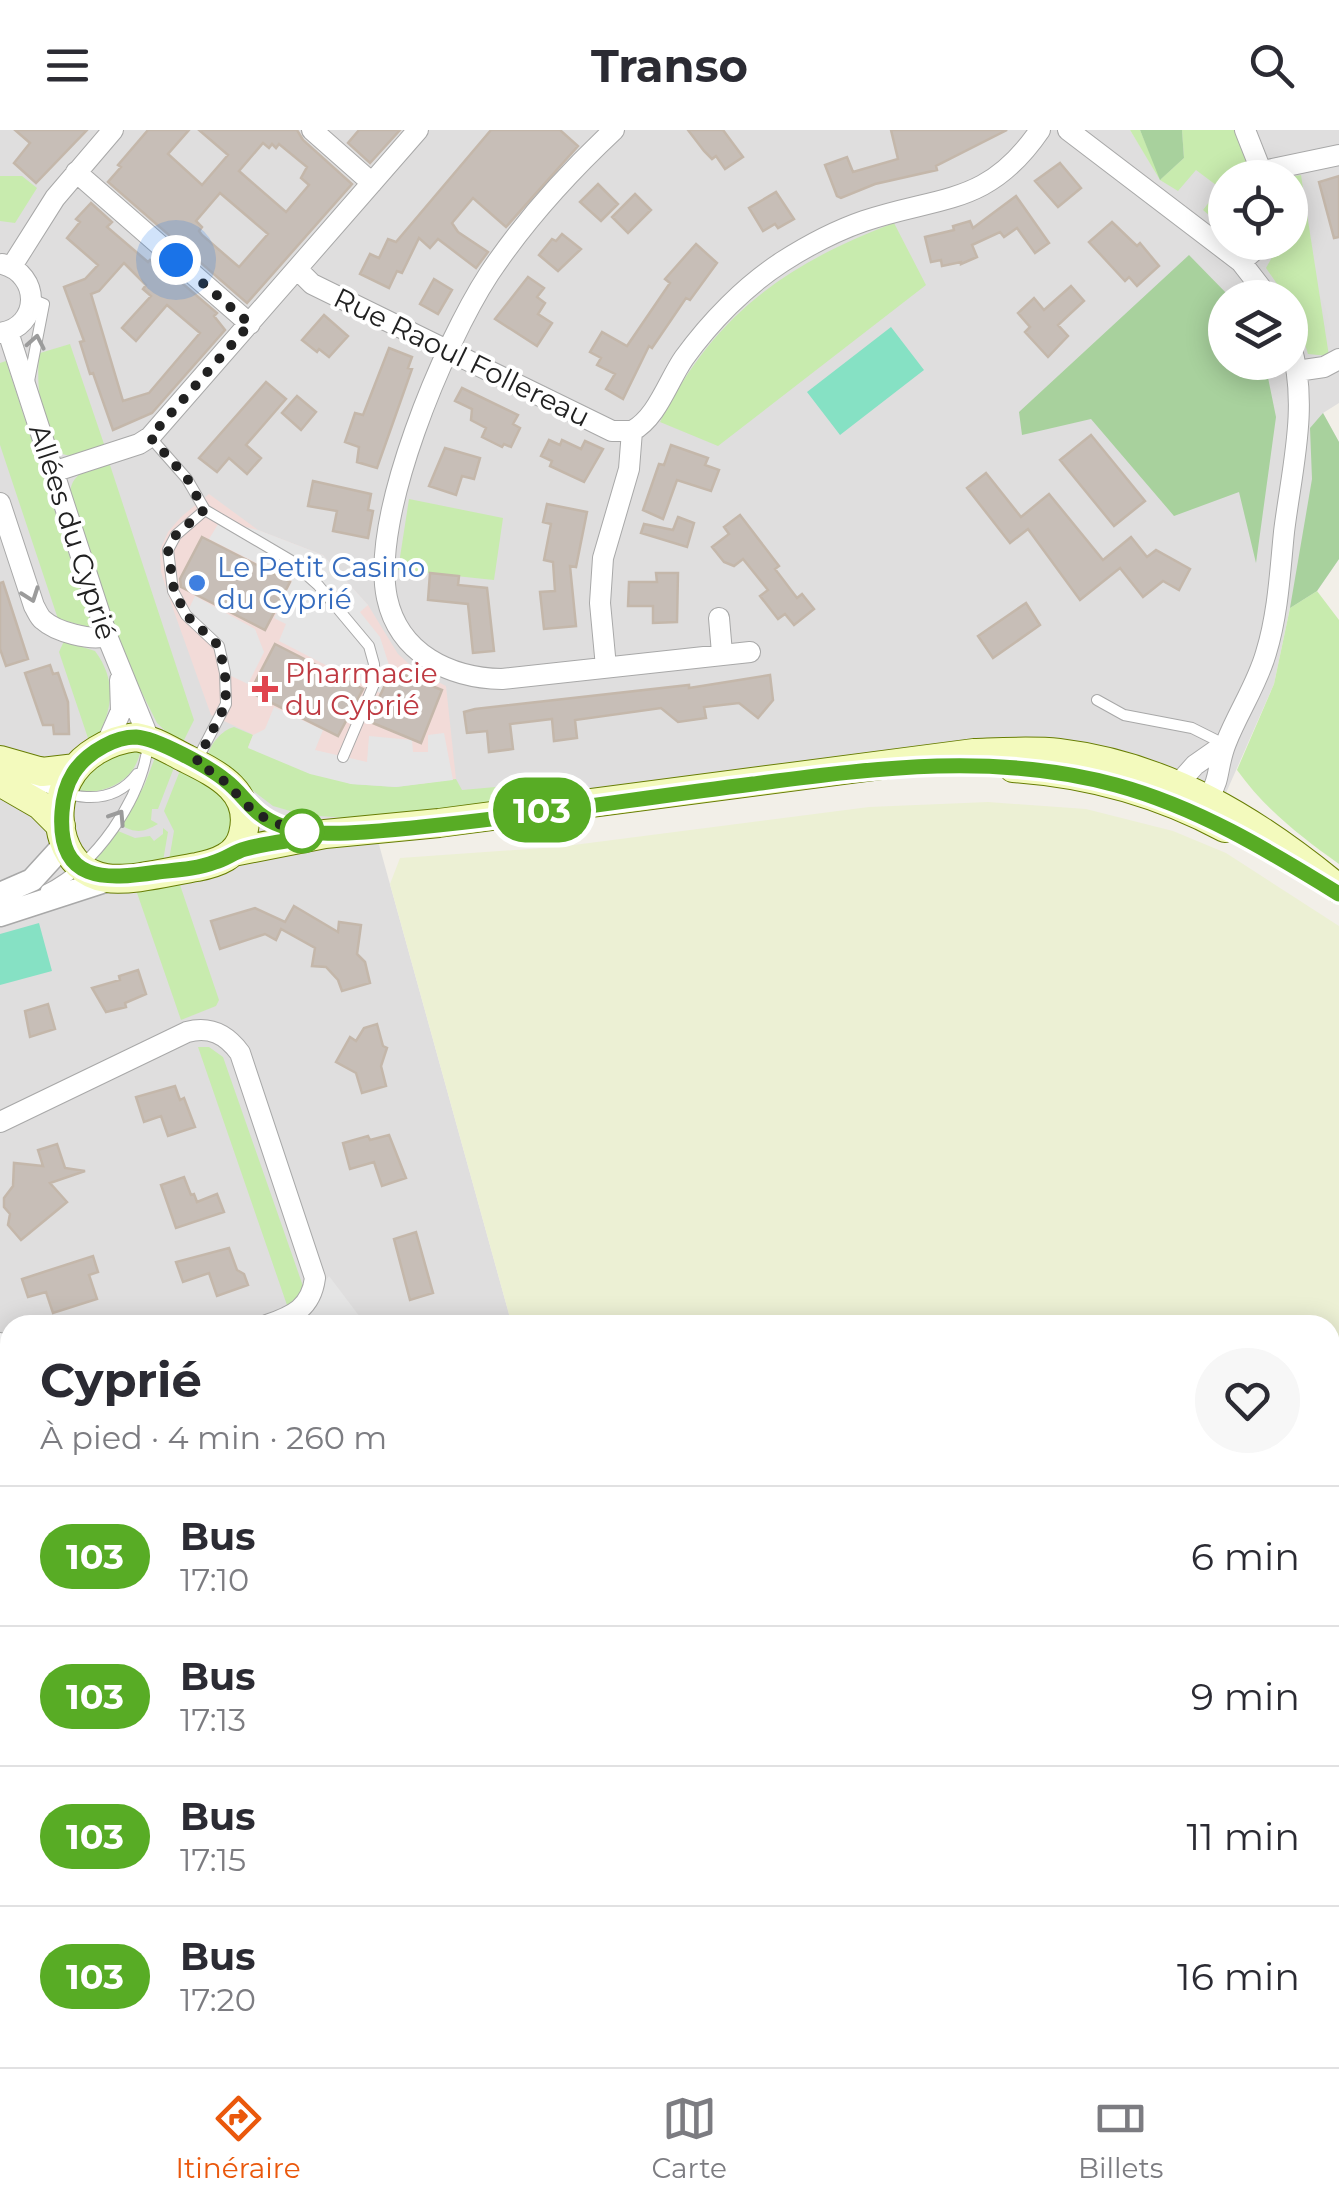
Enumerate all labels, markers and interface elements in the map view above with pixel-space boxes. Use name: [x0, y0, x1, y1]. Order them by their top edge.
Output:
icon: menu: [40, 38, 95, 93]
text: Transo: [591, 38, 748, 93]
icon: search: [1244, 38, 1299, 93]
map controls: [1208, 160, 1308, 380]
button: locate: [1208, 160, 1308, 260]
your location: [151, 235, 201, 285]
street label: Rue Raoul Follereau: [328, 280, 596, 434]
button: layers: [1208, 280, 1308, 380]
one-way arrow: [25, 333, 46, 350]
street label: Allées du Cyprié: [22, 420, 124, 644]
place label: Le Petit Casino du Cyprié: [217, 550, 425, 616]
marker: Le Petit Casino du Cyprié: [186, 572, 208, 594]
one-way arrow: [19, 585, 40, 602]
place label: Pharmacie du Cyprié: [285, 656, 438, 722]
marker: Pharmacie du Cyprié: [254, 678, 276, 700]
line badge: 103: [484, 778, 600, 842]
text: 103: [513, 789, 571, 832]
one-way arrow: [106, 810, 125, 828]
unlabelled marker: [281, 810, 323, 852]
button: heart: [1195, 1348, 1300, 1453]
text: Cyprié: [40, 1351, 202, 1409]
text: À pied · 4 min · 260 m: [40, 1418, 387, 1457]
text: Bus: [180, 1513, 255, 1560]
text: 6 min: [1191, 1533, 1300, 1580]
text: 103: [66, 1535, 124, 1578]
text: 17:10: [180, 1560, 249, 1599]
text: Bus: [180, 1653, 255, 1700]
text: 9 min: [1191, 1673, 1300, 1720]
text: 103: [66, 1675, 124, 1718]
text: 17:13: [180, 1700, 246, 1739]
text: Bus: [180, 1793, 255, 1840]
text: 11 min: [1186, 1813, 1300, 1860]
text: 103: [66, 1815, 124, 1858]
text: 17:15: [180, 1840, 246, 1879]
text: Bus: [180, 1933, 255, 1980]
text: 16 min: [1177, 1953, 1300, 2000]
text: 103: [66, 1955, 124, 1998]
text: 17:20: [180, 1980, 256, 2019]
tab: Itinéraire: [175, 2091, 301, 2185]
tab: Carte: [651, 2091, 727, 2185]
tab: Billets: [1078, 2091, 1164, 2185]

